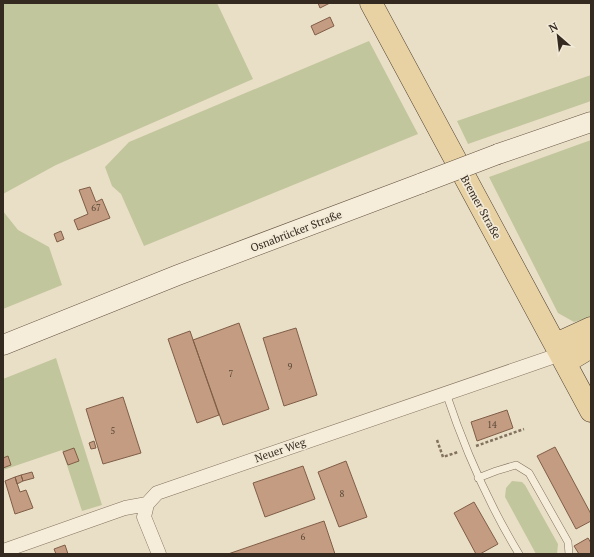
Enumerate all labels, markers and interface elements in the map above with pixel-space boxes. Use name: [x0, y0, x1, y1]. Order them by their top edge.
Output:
north arrow: [538, 16, 578, 56]
text: N: [546, 19, 561, 35]
street label: Bremer Straße: [458, 173, 504, 242]
house number: 67: [91, 202, 101, 214]
street label: Osnabrücker Straße: [248, 207, 344, 255]
house number: 9: [288, 361, 293, 373]
house number: 7: [229, 368, 234, 380]
house number: 14: [487, 419, 497, 431]
house number: 5: [111, 425, 116, 437]
street label: Neuer Weg: [253, 435, 308, 465]
house number: 8: [340, 488, 345, 500]
house number: 6: [301, 531, 306, 543]

